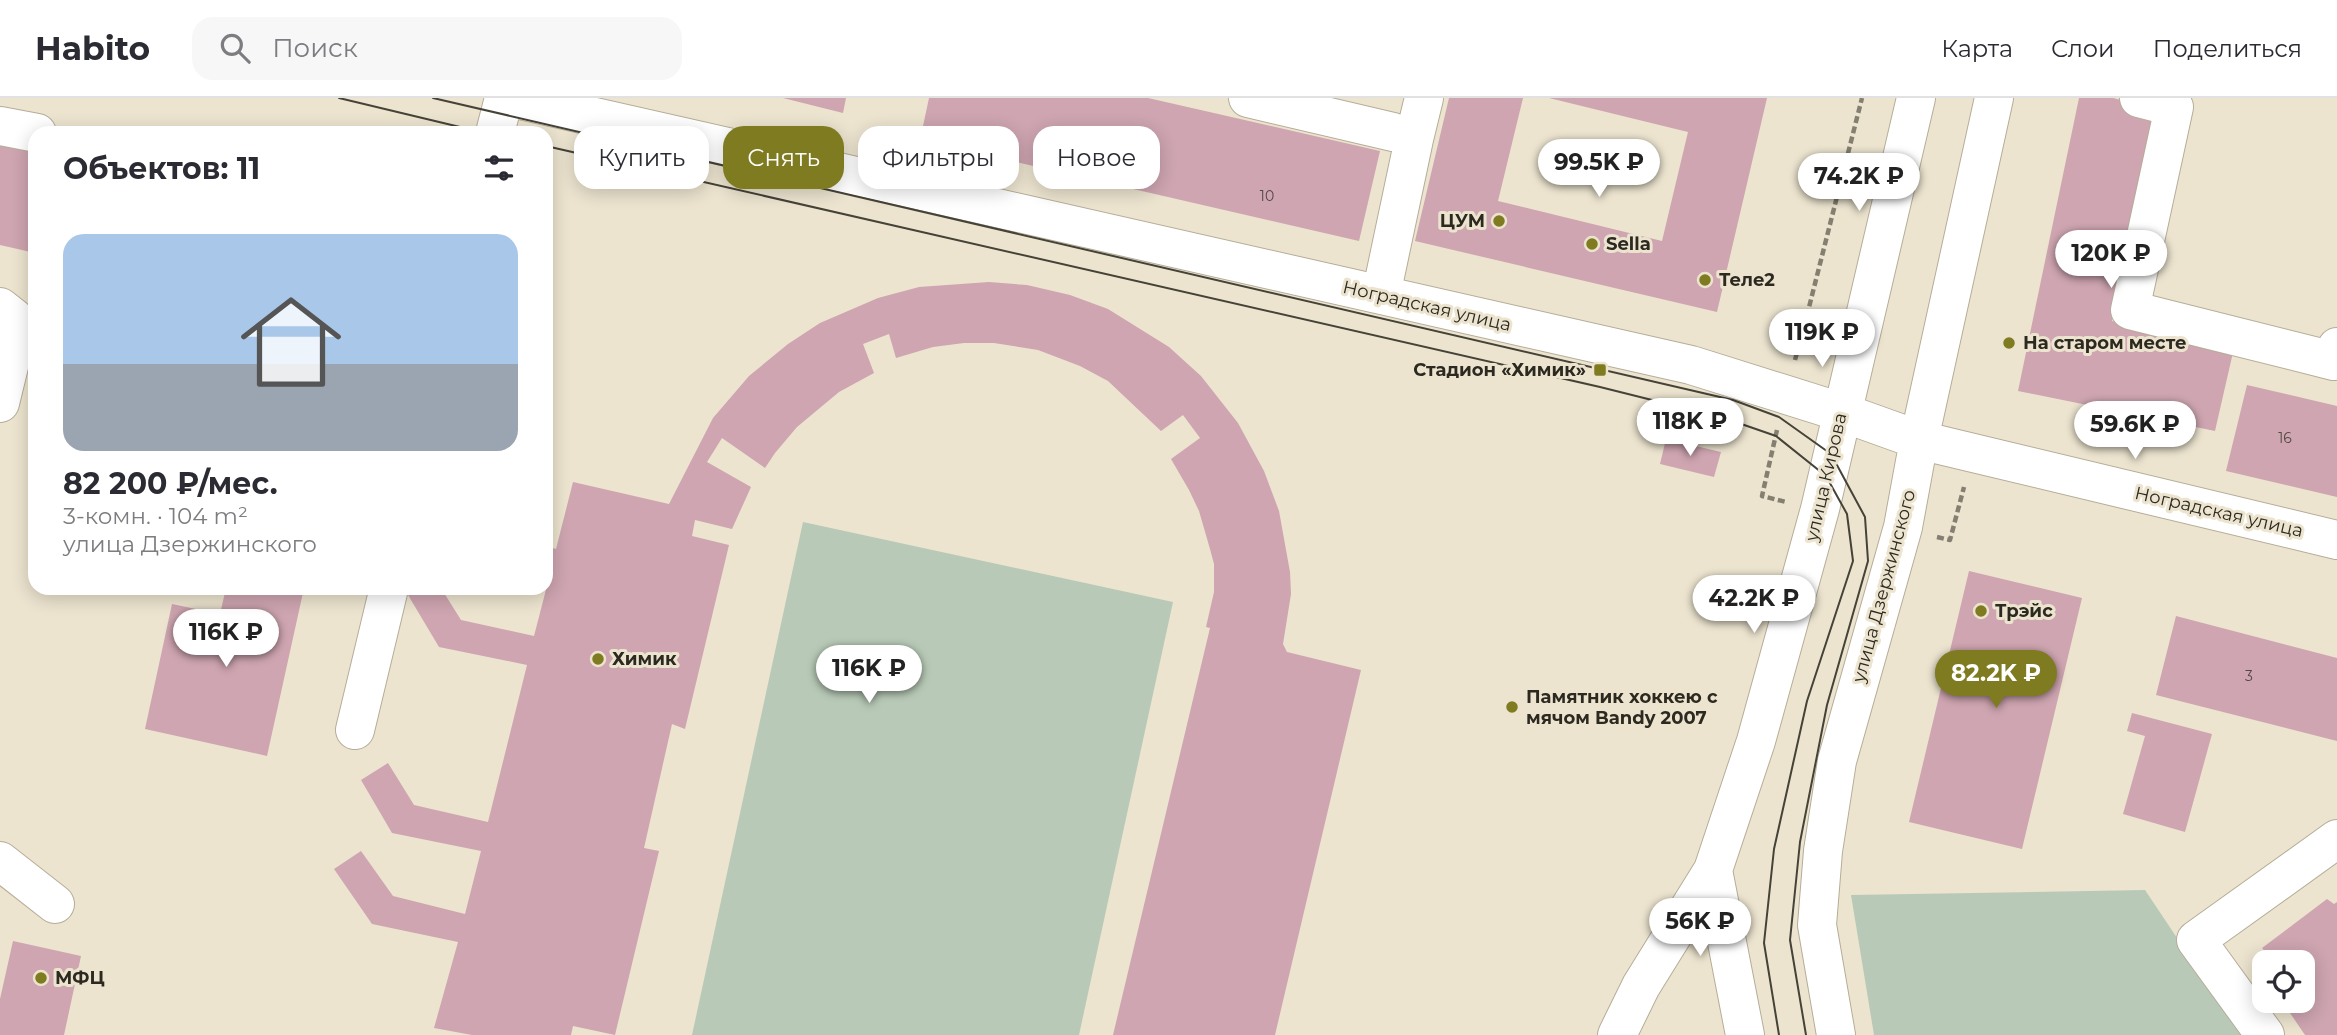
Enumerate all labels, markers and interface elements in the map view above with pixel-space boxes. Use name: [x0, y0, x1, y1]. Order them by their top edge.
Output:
search box: [192, 17, 682, 80]
text: Habito: [35, 28, 150, 68]
icon: search: [216, 29, 254, 67]
text: Поиск: [272, 32, 358, 64]
text: Карта: [1941, 34, 2013, 63]
text: Слои: [2051, 34, 2115, 63]
text: Поделиться: [2153, 34, 2302, 63]
chip: Купить: [574, 126, 709, 189]
chip: Снять: [723, 126, 844, 189]
chip: Фильтры: [858, 126, 1019, 189]
chip: Новое: [1033, 126, 1160, 189]
pin: 99.5K ₽: [1534, 140, 1664, 199]
text: 99.5K ₽: [1554, 148, 1644, 176]
icon: filters: [480, 149, 518, 187]
text: Объектов: 11: [63, 150, 260, 187]
pin: 74.2K ₽: [1794, 153, 1924, 213]
text: 74.2K ₽: [1814, 162, 1904, 190]
house number: 10: [1260, 187, 1274, 205]
place label: ЦУМ: [1440, 210, 1485, 232]
marker: ЦУМ: [1491, 213, 1507, 229]
pin: 120K ₽: [2054, 230, 2168, 290]
place label: Sella: [1606, 233, 1651, 255]
marker: Sella: [1584, 236, 1600, 252]
text: 120K ₽: [2071, 239, 2151, 267]
place label: Теле2: [1719, 269, 1775, 291]
marker: Теле2: [1697, 272, 1713, 288]
street label: Ноградская улица: [1341, 276, 1513, 336]
icon: home: [228, 279, 354, 405]
pin: 119K ₽: [1765, 310, 1879, 369]
text: 119K ₽: [1785, 318, 1859, 346]
place label: На старом месте: [2023, 332, 2187, 354]
marker: На старом месте: [2001, 335, 2017, 351]
place label: Стадион «Химик»: [1413, 359, 1586, 381]
marker: Стадион «Химик»: [1592, 362, 1608, 378]
pin: 118K ₽: [1633, 398, 1747, 458]
pin: 59.6K ₽: [2070, 402, 2200, 461]
text: 118K ₽: [1653, 407, 1727, 435]
text: 59.6K ₽: [2090, 410, 2180, 438]
street label: улица Кирова: [1800, 411, 1851, 544]
house number: 16: [2278, 429, 2292, 447]
text: 82 200 ₽/мес.: [63, 465, 278, 502]
street label: Ноградская улица: [2133, 482, 2305, 542]
street label: улица Дзержинского: [1847, 487, 1920, 686]
text: 3-комн. · 104 m²: [63, 502, 248, 530]
text: улица Дзержинского: [63, 530, 317, 558]
pin: 42.2K ₽: [1689, 575, 1819, 635]
text: 42.2K ₽: [1709, 584, 1799, 612]
place label: Трэйс: [1995, 600, 2053, 622]
marker: Трэйс: [1973, 603, 1989, 619]
pin: 116K ₽: [169, 610, 283, 669]
text: 116K ₽: [189, 618, 263, 646]
pin: 116K ₽: [812, 646, 926, 705]
place label: Химик: [612, 648, 677, 670]
pin: 82.2K ₽: [1931, 650, 2061, 710]
marker: Химик: [590, 651, 606, 667]
text: 116K ₽: [832, 654, 906, 682]
text: 82.2K ₽: [1951, 659, 2041, 687]
house number: 3: [2245, 667, 2253, 685]
place label: Памятник хоккею с мячом Bandy 2007: [1526, 686, 1718, 729]
marker: Памятник хоккею с мячом Bandy 2007: [1504, 699, 1520, 715]
pin: 56K ₽: [1651, 898, 1749, 958]
text: 56K ₽: [1665, 907, 1735, 935]
map controls: [2252, 950, 2315, 1013]
button: locate: [2252, 950, 2315, 1013]
place label: МФЦ: [55, 967, 105, 989]
marker: МФЦ: [33, 970, 49, 986]

